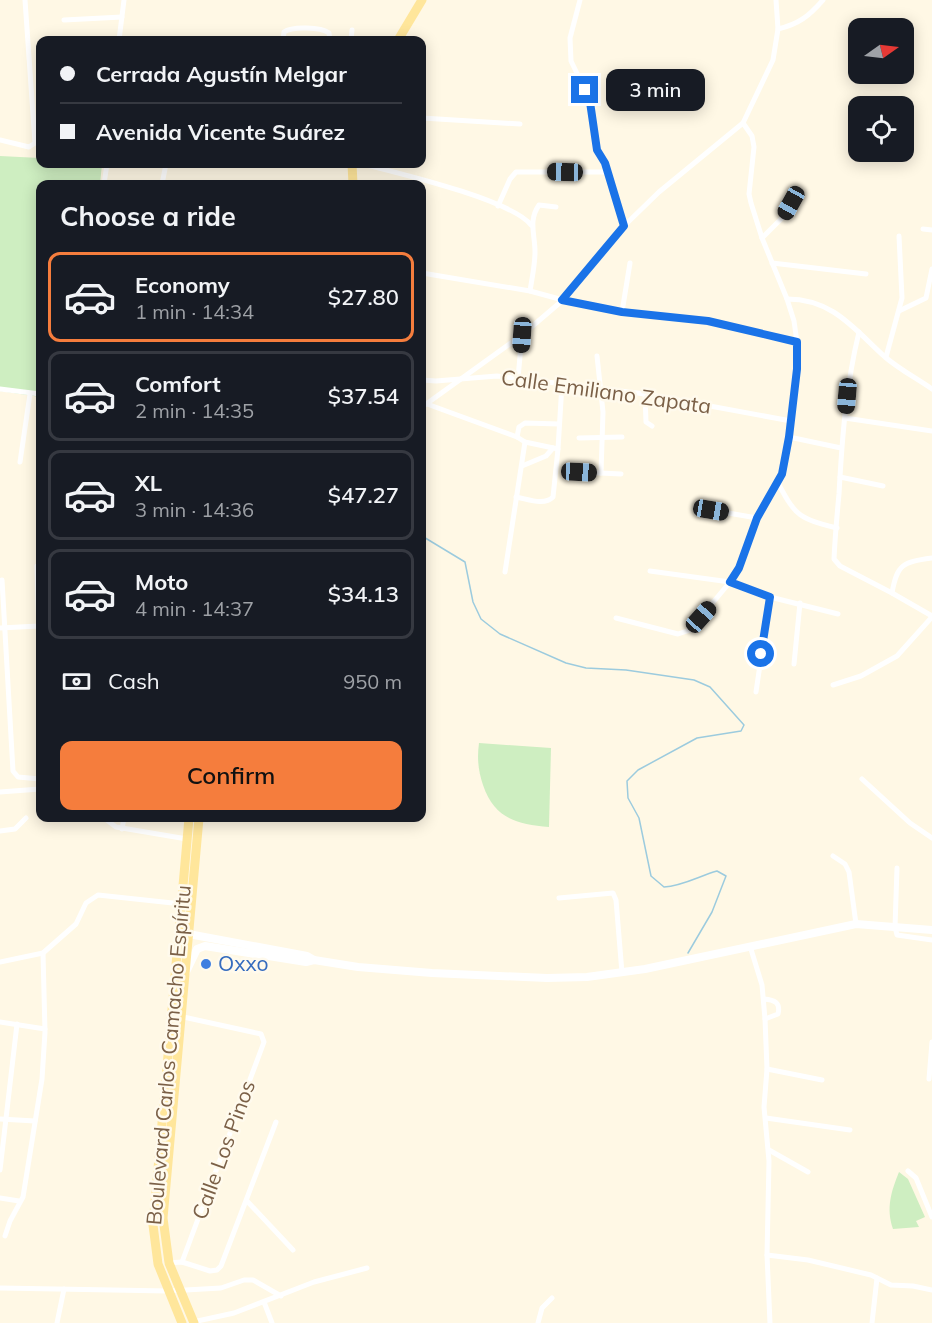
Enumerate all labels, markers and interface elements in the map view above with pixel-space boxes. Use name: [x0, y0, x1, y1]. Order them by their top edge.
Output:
north arrow: [848, 18, 914, 84]
map controls: [848, 18, 914, 162]
text: Cerrada Agustín Melgar: [96, 60, 347, 88]
callout: 3 min: [606, 69, 705, 111]
route end: [571, 76, 598, 103]
text: 3 min: [630, 77, 681, 102]
button: locate: [848, 96, 914, 162]
text: Avenida Vicente Suárez: [96, 118, 345, 146]
car: [547, 163, 583, 181]
car: [774, 183, 808, 223]
text: Choose a ride: [60, 199, 236, 233]
icon: car: [63, 270, 117, 324]
text: Economy: [135, 271, 230, 299]
text: $27.80: [328, 283, 399, 311]
text: 1 min · 14:34: [135, 299, 254, 324]
car: [512, 316, 532, 354]
street label: Calle Emiliano Zapata: [499, 363, 713, 419]
icon: car: [63, 369, 117, 423]
text: Comfort: [135, 370, 221, 398]
car: [836, 377, 858, 415]
text: $37.54: [328, 382, 399, 410]
text: 2 min · 14:35: [135, 398, 254, 423]
car: [561, 462, 597, 482]
icon: car: [63, 468, 117, 522]
text: XL: [135, 469, 162, 497]
text: $47.27: [328, 481, 399, 509]
text: 3 min · 14:36: [135, 497, 254, 522]
car: [692, 498, 730, 522]
icon: car: [63, 567, 117, 621]
text: Moto: [135, 568, 188, 596]
text: $34.13: [328, 580, 399, 608]
text: 4 min · 14:37: [135, 596, 254, 621]
car: [682, 598, 720, 636]
route start: [747, 640, 774, 667]
icon: cash: [60, 665, 93, 698]
text: Cash: [108, 667, 160, 695]
text: 950 m: [343, 669, 402, 694]
button: Confirm: [60, 741, 402, 810]
street label: Boulevard Carlos Camacho Espíritu: [140, 884, 196, 1226]
place label: Oxxo: [218, 950, 268, 976]
marker: Oxxo: [199, 957, 213, 971]
street label: Calle Los Pinos: [186, 1077, 260, 1223]

